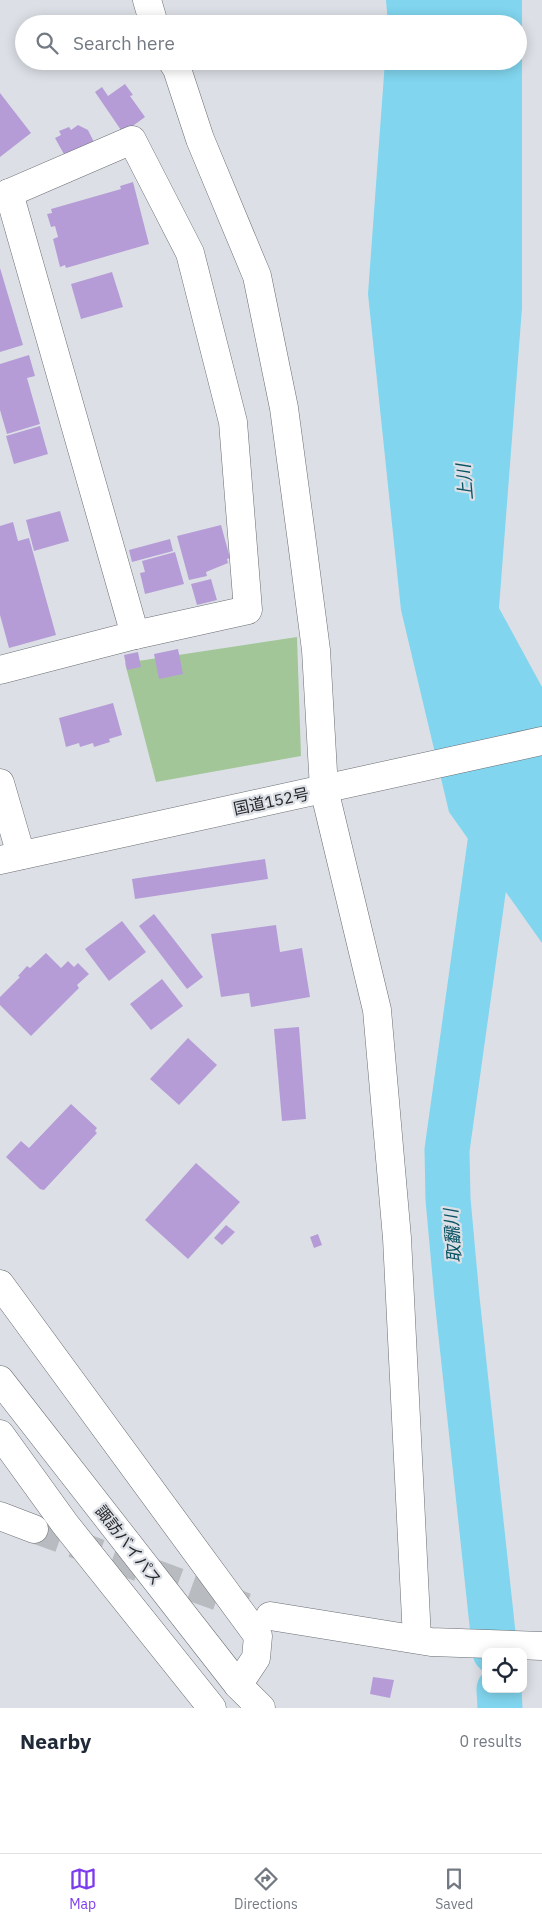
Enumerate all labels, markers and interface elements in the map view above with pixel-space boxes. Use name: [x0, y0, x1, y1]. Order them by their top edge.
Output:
search box: [15, 15, 527, 70]
icon: search: [33, 29, 61, 57]
text: Search here: [73, 31, 175, 55]
water label: 上川: [451, 461, 478, 501]
street label: 国道152号: [231, 783, 311, 819]
water label: 取飜川: [439, 1206, 466, 1264]
street label: 諏訪バイパス: [92, 1501, 166, 1589]
map controls: [482, 1648, 527, 1693]
button: locate: [482, 1648, 527, 1693]
text: Nearby: [20, 1727, 91, 1755]
text: 0 results: [459, 1731, 522, 1751]
tab: Map: [69, 1865, 97, 1913]
tab: Directions: [234, 1865, 298, 1913]
tab: Saved: [435, 1865, 473, 1913]

